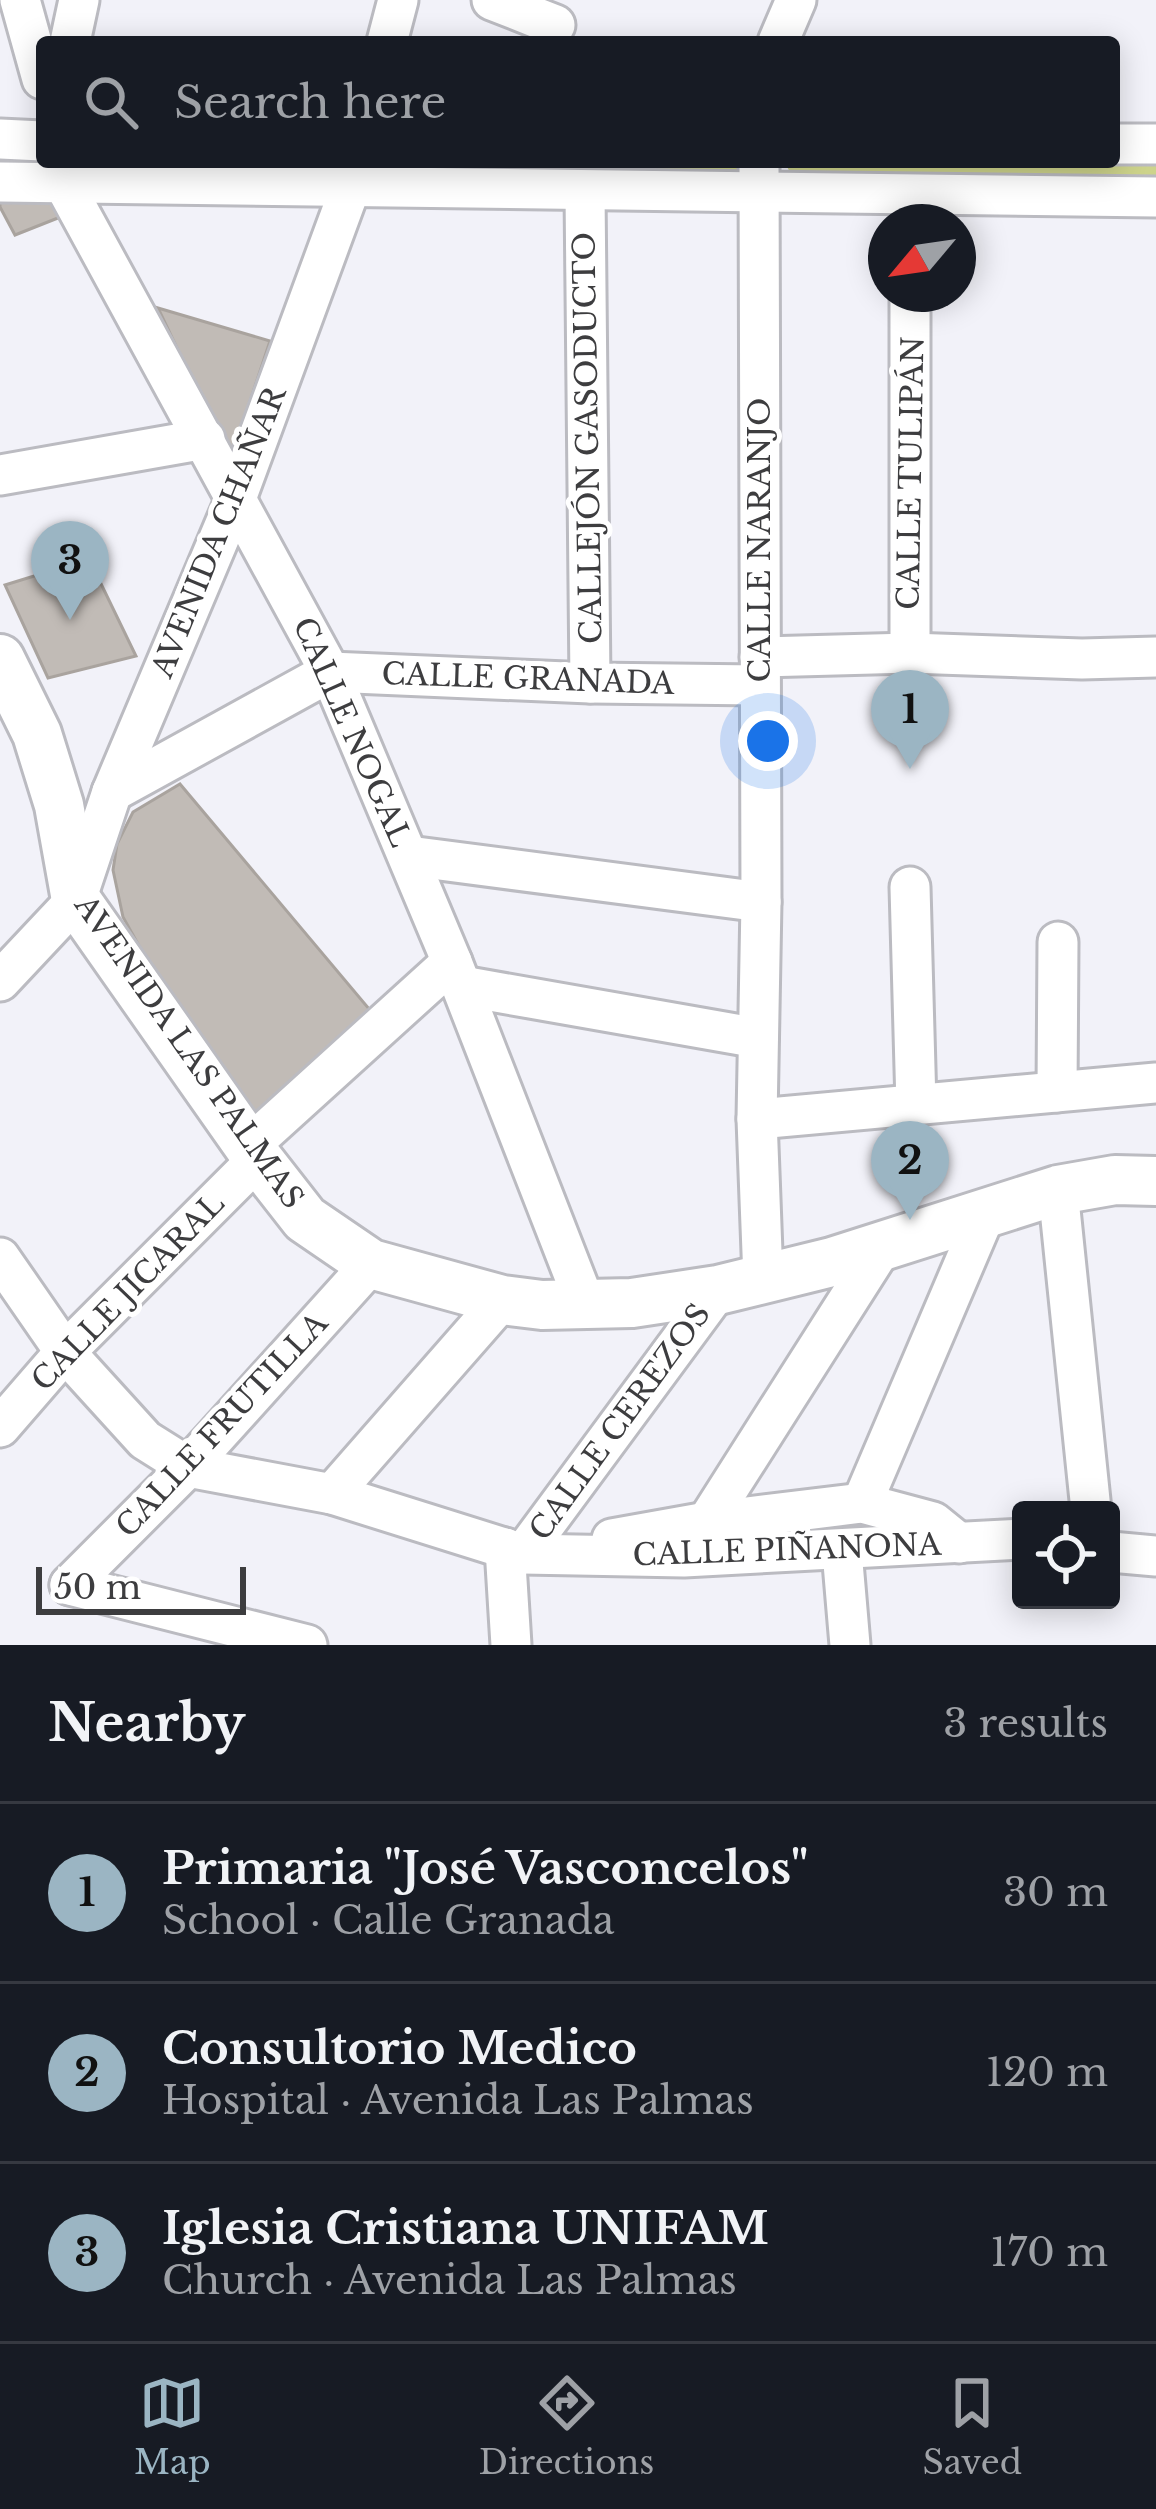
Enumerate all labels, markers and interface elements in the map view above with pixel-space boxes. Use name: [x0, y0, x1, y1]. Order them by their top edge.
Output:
search box: [36, 36, 1120, 168]
icon: search: [78, 69, 144, 135]
text: Search here: [174, 74, 446, 130]
north arrow: [868, 204, 976, 312]
street label: CALLEJÓN GASODUCTO: [565, 232, 610, 644]
street label: CALLE TULIPÁN: [890, 336, 931, 610]
street label: AVENIDA CHAÑAR: [143, 380, 294, 684]
street label: CALLE NARANJO: [741, 398, 778, 682]
pin: 3: [31, 521, 109, 620]
street label: CALLE NOGAL: [285, 611, 420, 852]
street label: CALLE GRANADA: [381, 655, 676, 702]
pin: 1: [871, 670, 949, 769]
your location: [738, 711, 798, 771]
street label: AVENIDA LAS PALMAS: [66, 887, 312, 1215]
pin: 2: [871, 1121, 949, 1220]
street label: CALLE JICARAL: [24, 1185, 232, 1398]
street label: CALLE CEREZOS: [521, 1296, 718, 1547]
street label: CALLE FRUTILLA: [108, 1304, 336, 1545]
map controls: [1012, 1501, 1120, 1609]
button: locate: [1012, 1501, 1120, 1609]
street label: CALLE PIÑANONA: [632, 1526, 943, 1573]
scale bar: [36, 1561, 246, 1614]
text: 50 m: [54, 1567, 141, 1608]
text: Nearby: [48, 1692, 245, 1755]
text: 3 results: [943, 1699, 1108, 1748]
text: Primaria "José Vasconcelos": [162, 1840, 808, 1896]
text: 1: [78, 1868, 96, 1917]
text: 30 m: [1003, 1868, 1108, 1917]
text: School · Calle Granada: [162, 1896, 614, 1945]
text: Consultorio Medico: [162, 2020, 637, 2076]
text: 2: [74, 2048, 100, 2097]
text: 120 m: [986, 2048, 1108, 2097]
text: Hospital · Avenida Las Palmas: [162, 2076, 754, 2125]
text: Iglesia Cristiana UNIFAM: [162, 2200, 769, 2256]
text: 3: [75, 2228, 99, 2277]
text: 170 m: [990, 2228, 1108, 2277]
text: Church · Avenida Las Palmas: [162, 2256, 737, 2305]
tab: Map: [134, 2370, 211, 2483]
tab: Directions: [479, 2370, 654, 2483]
tab: Saved: [922, 2370, 1022, 2483]

